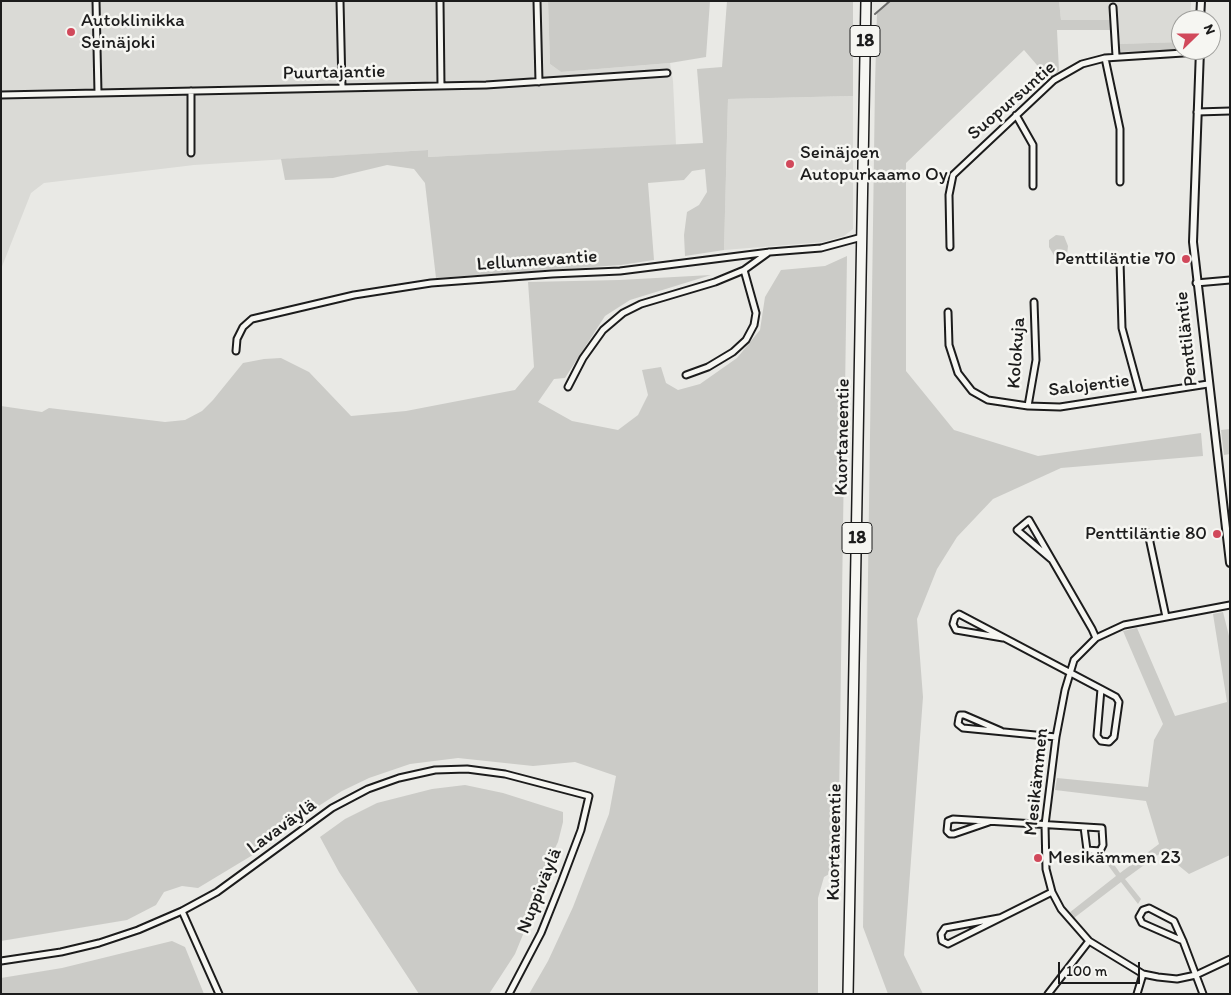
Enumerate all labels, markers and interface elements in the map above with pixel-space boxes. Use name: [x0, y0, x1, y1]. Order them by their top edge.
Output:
place label: Autoklinikka Seinäjoki: [81, 10, 185, 54]
north arrow: [1171, 10, 1221, 60]
text: N: [1200, 22, 1219, 37]
marker: Autoklinikka Seinäjoki: [65, 26, 77, 38]
road number: 18: [850, 26, 880, 56]
street label: Suopursuntie: [963, 56, 1061, 146]
street label: Puurtajantie: [282, 61, 386, 85]
place label: Seinäjoen Autopurkaamo Oy: [800, 142, 948, 186]
marker: Seinäjoen Autopurkaamo Oy: [784, 158, 796, 170]
street label: Lellunnevantie: [476, 245, 598, 277]
place label: Penttiläntie 70: [1055, 248, 1176, 270]
marker: Penttiläntie 70: [1180, 253, 1192, 265]
street label: Penttiläntie: [1171, 290, 1203, 388]
street label: Kolokuja: [1003, 316, 1031, 390]
street label: Salojentie: [1047, 370, 1131, 402]
street label: Kuortaneentie: [831, 378, 855, 496]
road number: 18: [842, 522, 872, 554]
place label: Penttiläntie 80: [1085, 523, 1207, 545]
marker: Penttiläntie 80: [1211, 528, 1223, 540]
street label: Mesikämmen: [1020, 727, 1054, 837]
street label: Kuortaneentie: [823, 783, 847, 901]
street label: Lavaväylä: [243, 794, 321, 860]
street label: Nuppiväylä: [513, 845, 567, 937]
place label: Mesikämmen 23: [1048, 847, 1181, 869]
marker: Mesikämmen 23: [1032, 852, 1044, 864]
scale bar: [1061, 952, 1144, 984]
text: 100 m: [1066, 962, 1107, 980]

